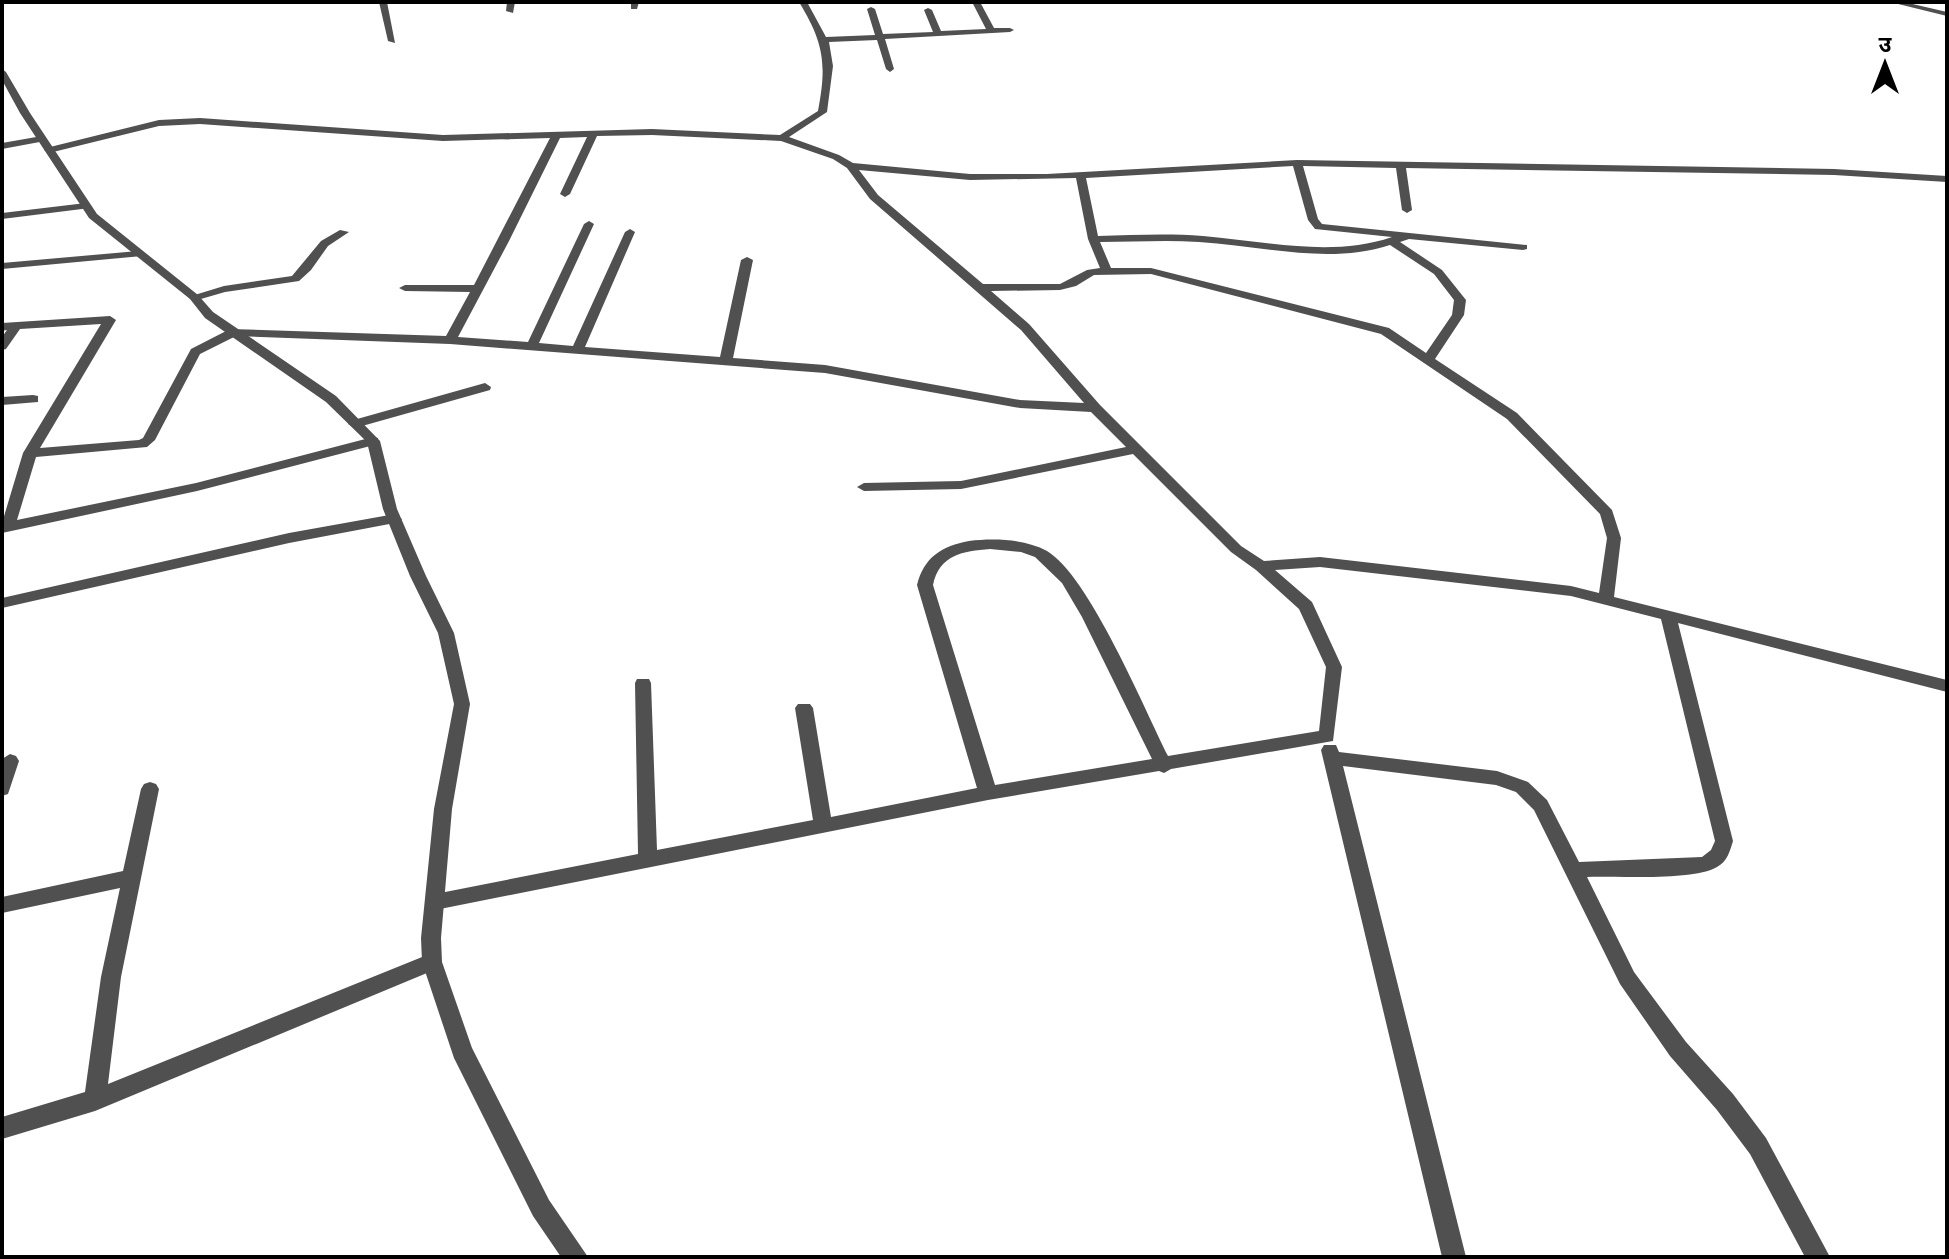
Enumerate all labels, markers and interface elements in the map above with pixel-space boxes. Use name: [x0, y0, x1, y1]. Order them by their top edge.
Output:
north arrow: [1845, 24, 1925, 104]
text: उ: [1879, 31, 1893, 57]

